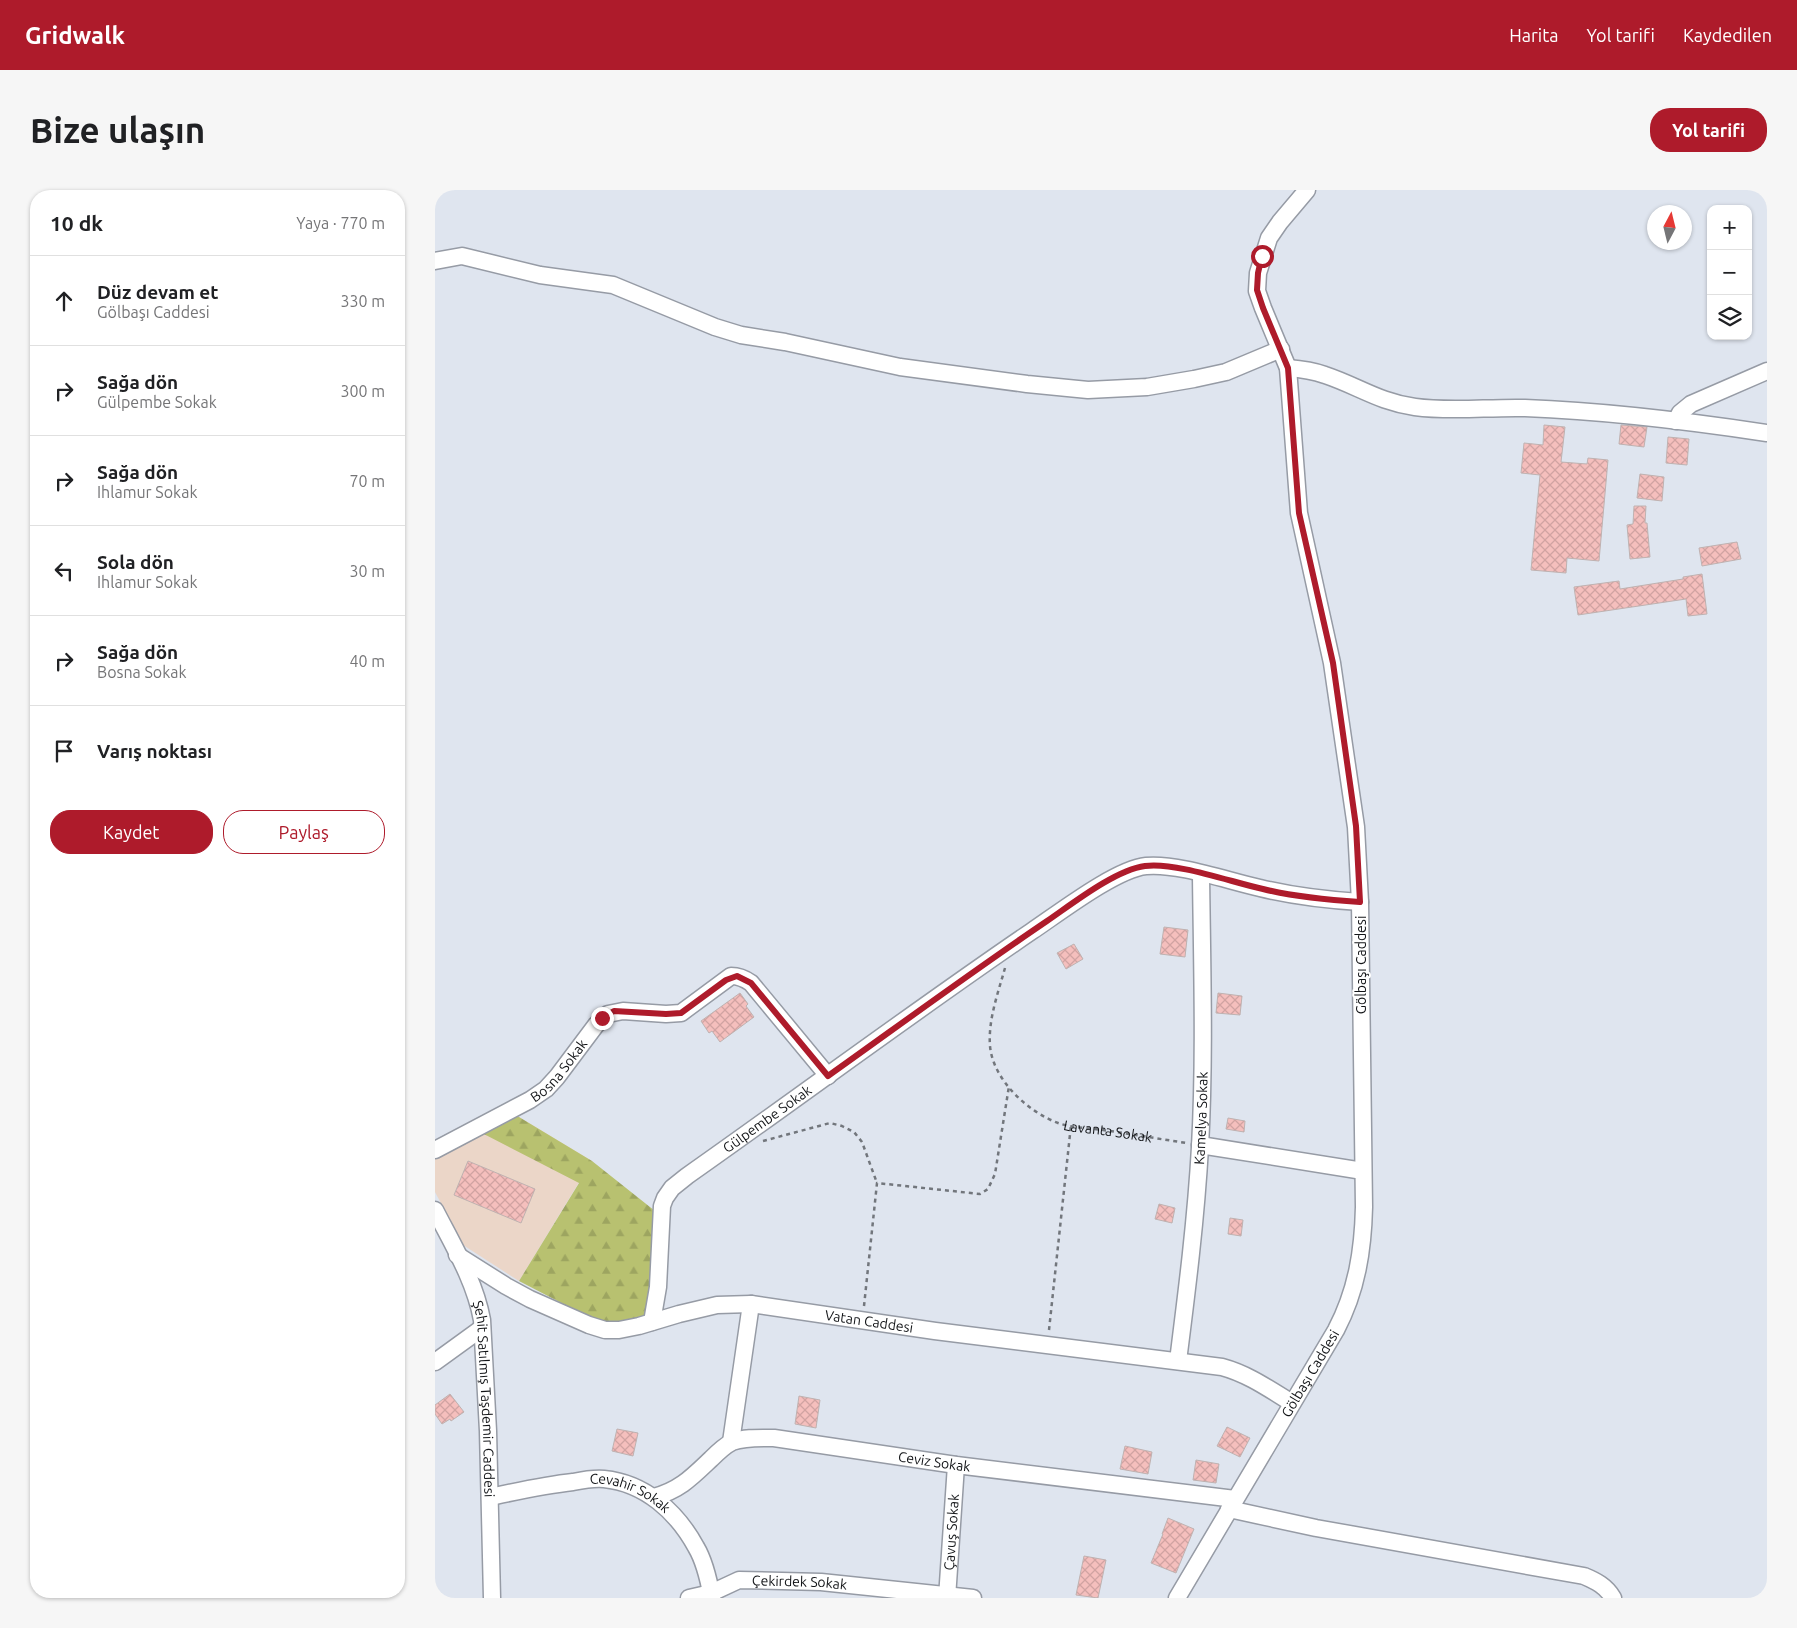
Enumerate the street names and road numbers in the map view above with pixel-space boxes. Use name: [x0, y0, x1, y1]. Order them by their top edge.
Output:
street label: Gölbaşı Caddesi: [1353, 916, 1369, 1014]
street label: Bosna Sokak: [527, 1036, 591, 1105]
street label: Kamelya Sokak: [1191, 1071, 1211, 1165]
street label: Gülpembe Sokak: [720, 1082, 814, 1156]
street label: Lavanta Sokak: [1062, 1117, 1153, 1146]
street label: Şehit Satılmış Taşdemir Caddesi: [470, 1299, 498, 1497]
street label: Vatan Caddesi: [824, 1307, 914, 1336]
street label: Gölbaşı Caddesi: [1278, 1327, 1342, 1420]
street label: Ceviz Sokak: [897, 1449, 971, 1475]
street label: Cevahir Sokak: [589, 1471, 674, 1516]
street label: Çavuş Sokak: [941, 1493, 962, 1571]
street label: Çekirdek Sokak: [752, 1572, 848, 1593]

